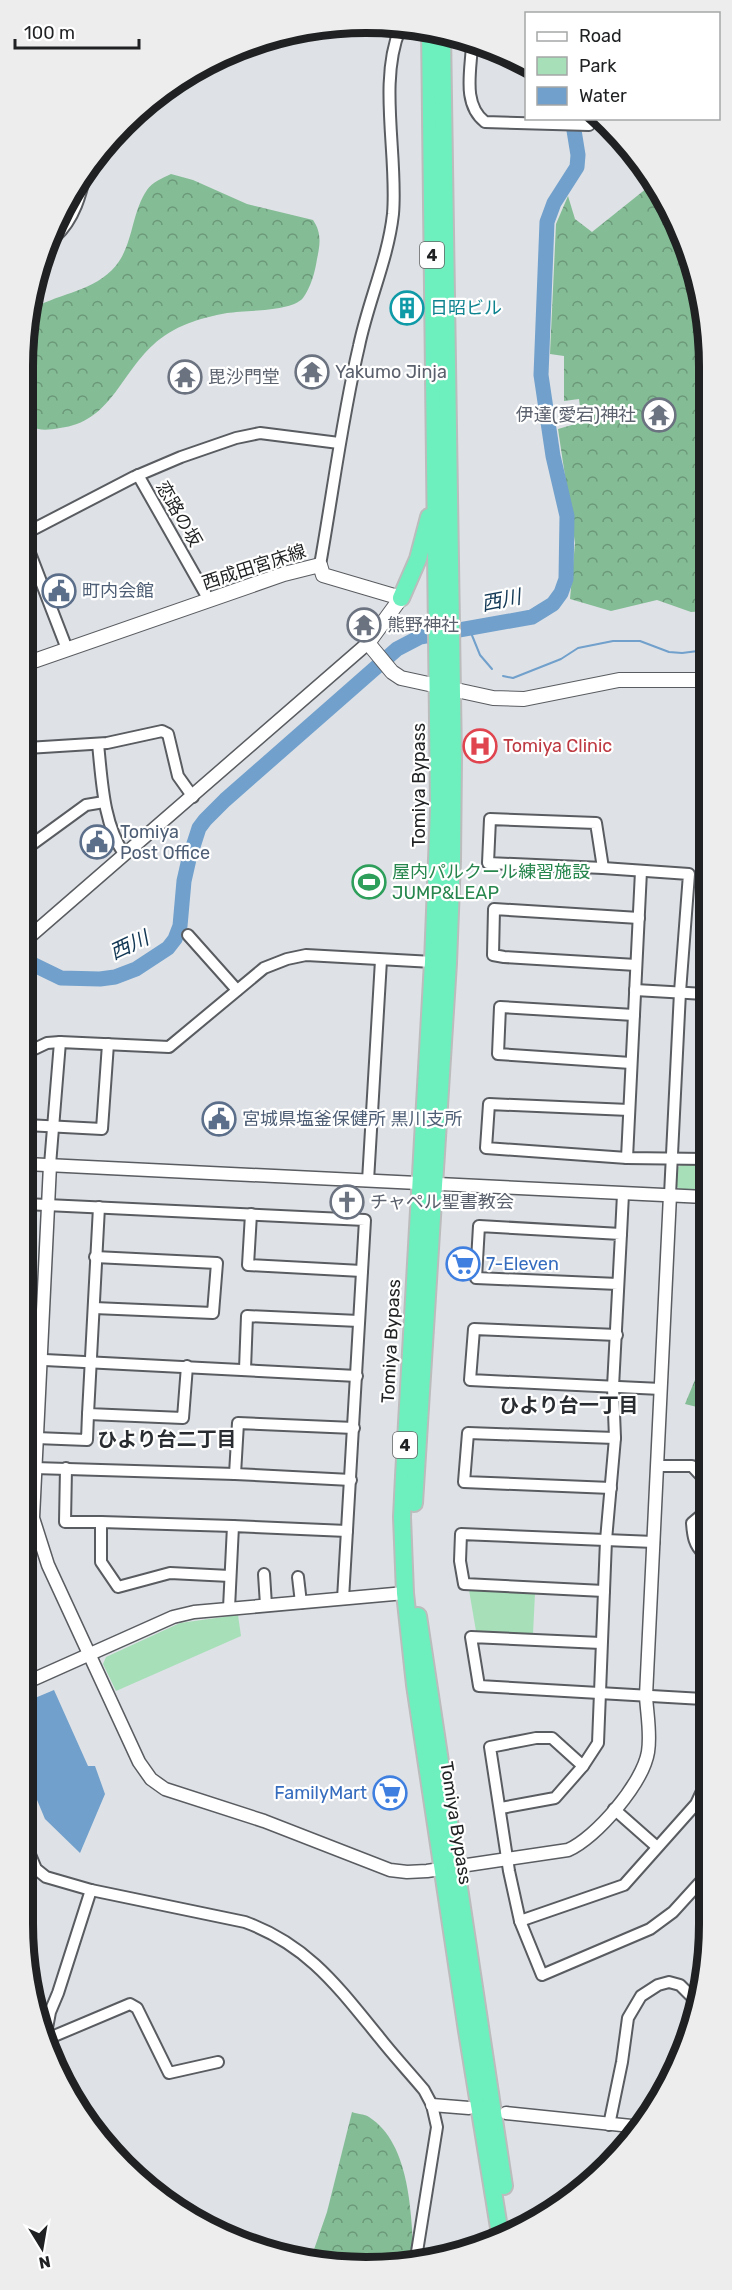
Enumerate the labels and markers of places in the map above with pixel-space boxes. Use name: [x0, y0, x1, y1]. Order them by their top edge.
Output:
building icon: 日昭ビル: [389, 290, 425, 326]
place label: 日昭ビル: [430, 297, 502, 319]
temple icon: Yakumo Jinja: [294, 354, 330, 390]
temple icon: 毘沙門堂: [167, 359, 203, 395]
place label: Yakumo Jinja: [335, 361, 447, 383]
place label: 毘沙門堂: [208, 366, 280, 388]
temple icon: 伊達(愛宕)神社: [641, 397, 677, 433]
place label: 伊達(愛宕)神社: [516, 404, 636, 426]
public building icon: 町内会館: [41, 573, 77, 609]
place label: 町内会館: [82, 580, 154, 602]
temple icon: 熊野神社: [346, 607, 382, 643]
place label: 熊野神社: [387, 614, 459, 636]
hospital icon: Tomiya Clinic: [462, 728, 498, 764]
place label: Tomiya Clinic: [503, 735, 612, 757]
place label: Tomiya Post Office: [120, 821, 210, 864]
public building icon: Tomiya Post Office: [79, 824, 115, 860]
place label: 屋内パルクール練習施設 JUMP&LEAP: [392, 861, 590, 904]
sports icon: 屋内パルクール練習施設 JUMP&LEAP: [351, 864, 387, 900]
public building icon: 宮城県塩釜保健所 黒川支所: [201, 1101, 237, 1137]
place label: 宮城県塩釜保健所 黒川支所: [242, 1108, 462, 1130]
church icon: チャペル聖書教会: [329, 1184, 365, 1220]
place label: チャペル聖書教会: [370, 1191, 514, 1213]
supermarket icon: 7-Eleven: [445, 1246, 481, 1282]
place label: 7-Eleven: [486, 1253, 559, 1275]
supermarket icon: FamilyMart: [372, 1775, 408, 1811]
place label: FamilyMart: [274, 1782, 367, 1804]

